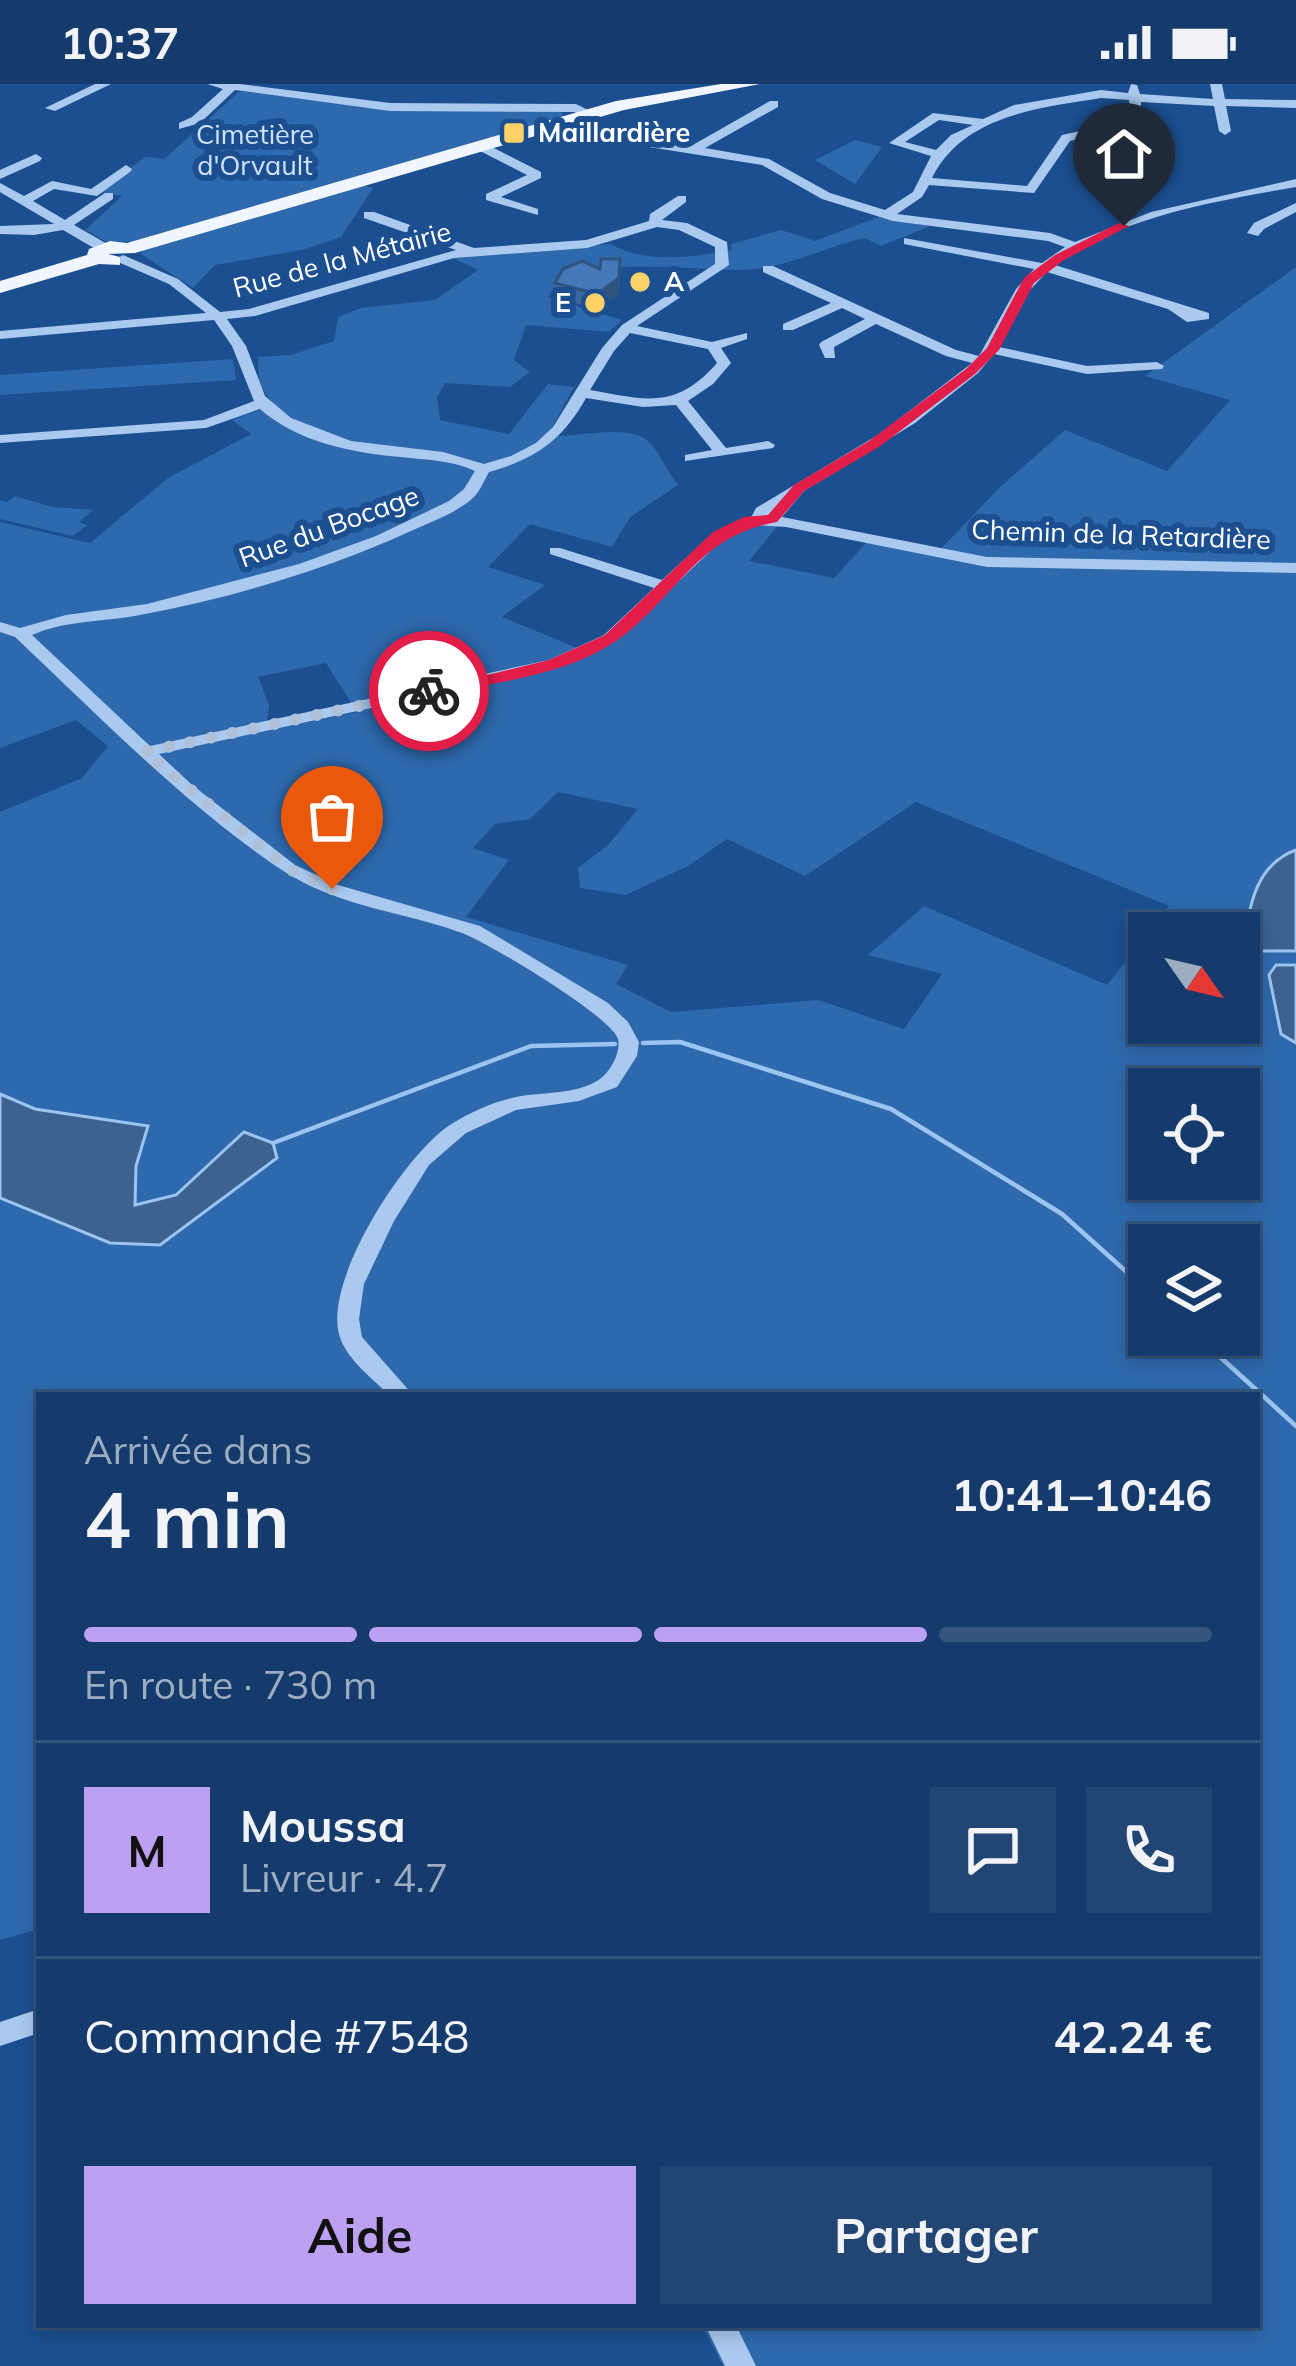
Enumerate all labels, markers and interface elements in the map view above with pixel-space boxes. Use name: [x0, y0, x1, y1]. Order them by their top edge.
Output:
text: 10:37: [60, 14, 179, 70]
pin: [1073, 103, 1175, 226]
place label: Maillardière: [538, 115, 690, 149]
park label: Cimetière d'Orvault: [196, 117, 314, 182]
marker: Maillardière: [501, 120, 527, 146]
icon: home: [1091, 121, 1157, 187]
street label: Rue de la Métairie: [229, 214, 455, 305]
place label: A: [664, 264, 685, 298]
marker: A: [627, 269, 653, 295]
place label: E: [555, 285, 571, 319]
marker: E: [582, 290, 608, 316]
street label: Rue du Bocage: [234, 478, 423, 574]
street label: Chemin de la Retardière: [971, 512, 1271, 556]
courier: [369, 631, 489, 751]
icon: bike: [396, 658, 462, 724]
pin: [281, 766, 383, 889]
icon: bag: [299, 784, 365, 850]
north arrow: [1128, 912, 1260, 1044]
map controls: [1128, 912, 1260, 1356]
button: locate: [1128, 1068, 1260, 1200]
button: layers: [1128, 1224, 1260, 1356]
text: Arrivée dans: [84, 1425, 312, 1474]
text: 10:41–10:46: [951, 1466, 1212, 1522]
text: 4 min: [84, 1470, 290, 1568]
text: En route · 730 m: [84, 1660, 377, 1709]
button: chat: [930, 1787, 1056, 1913]
button: phone: [1086, 1787, 1212, 1913]
text: Moussa: [240, 1797, 406, 1853]
text: M: [127, 1822, 167, 1878]
text: Livreur · 4.7: [240, 1853, 448, 1902]
text: Commande #7548: [84, 2008, 470, 2064]
text: 42.24 €: [1054, 2008, 1212, 2064]
button: Aide: [84, 2166, 636, 2304]
button: Partager: [660, 2166, 1212, 2304]

